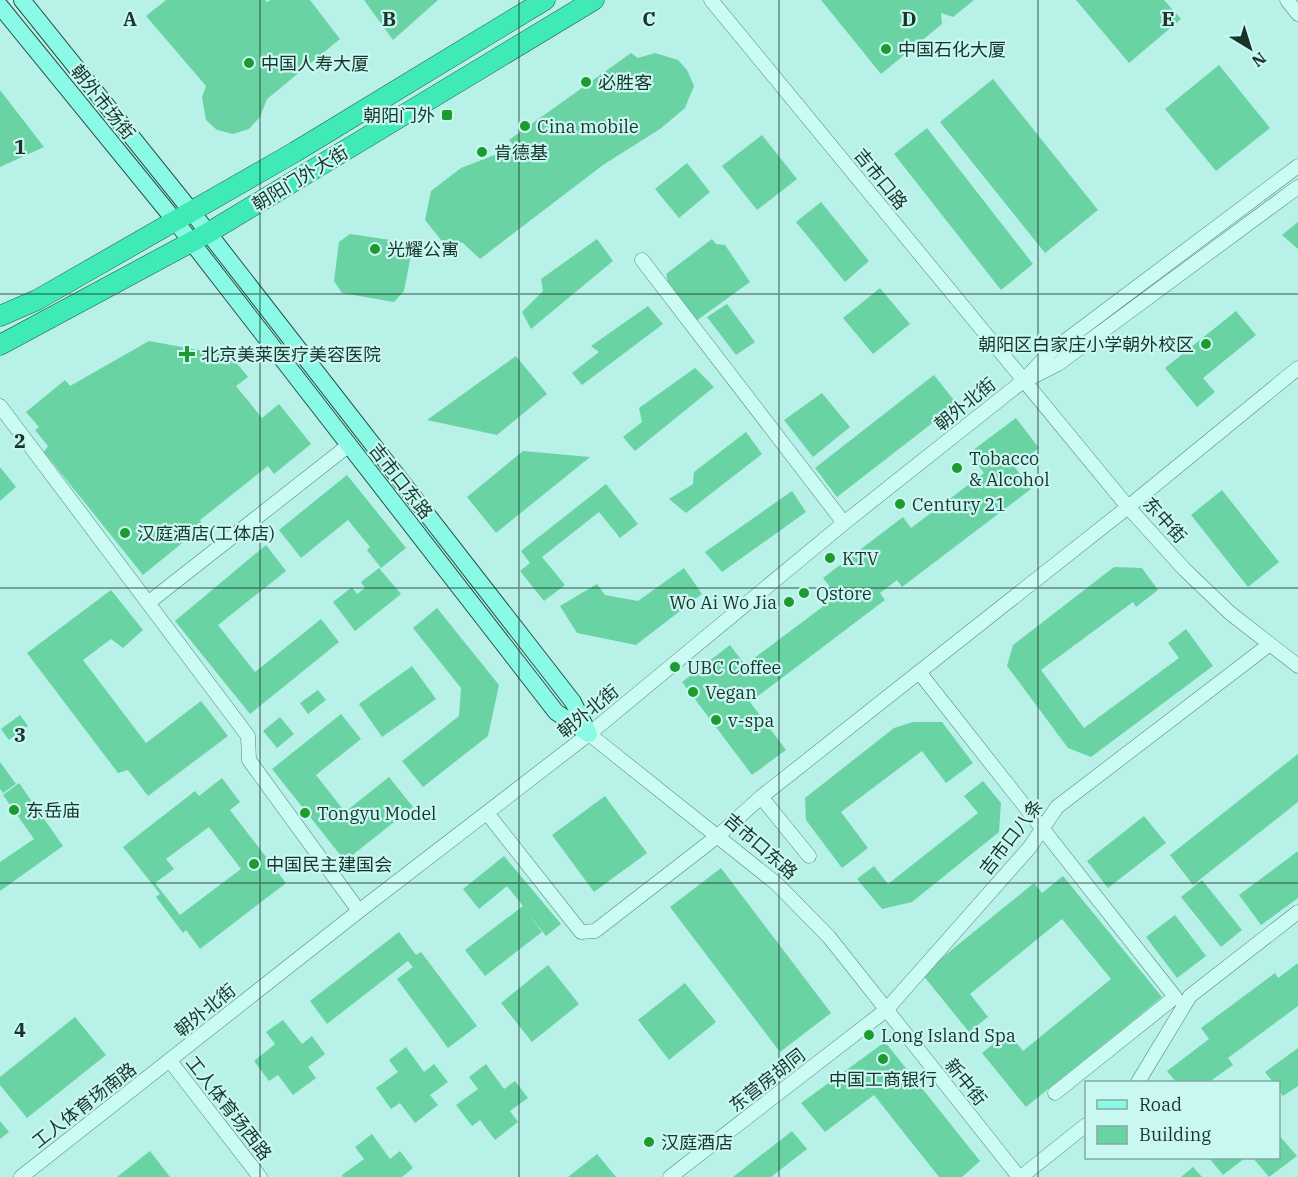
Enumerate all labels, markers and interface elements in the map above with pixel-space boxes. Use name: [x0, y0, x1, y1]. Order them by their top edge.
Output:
text: A: [123, 5, 137, 32]
text: B: [382, 5, 396, 32]
text: C: [642, 5, 656, 32]
text: D: [901, 5, 917, 32]
text: E: [1161, 5, 1175, 32]
north arrow: [1220, 18, 1280, 78]
place label: 中国石化大厦: [898, 38, 1006, 61]
marker: 中国石化大厦: [879, 42, 893, 56]
text: N: [1248, 48, 1270, 72]
place label: 中国人寿大厦: [261, 52, 369, 75]
marker: 中国人寿大厦: [242, 56, 256, 70]
street label: 朝外市场街: [66, 60, 140, 144]
place label: 必胜客: [598, 71, 652, 94]
marker: 必胜客: [579, 75, 593, 89]
place label: 朝阳门外: [363, 104, 435, 127]
marker: 朝阳门外: [440, 108, 454, 122]
place label: Cina mobile: [537, 115, 639, 138]
marker: Cina mobile: [518, 119, 532, 133]
text: 1: [14, 133, 26, 160]
street label: 朝阳门外大街: [248, 140, 352, 216]
place label: 肯德基: [494, 141, 548, 164]
street label: 吉市口路: [849, 144, 913, 214]
marker: 肯德基: [475, 145, 489, 159]
place label: 光耀公寓: [387, 238, 459, 261]
marker: 光耀公寓: [368, 242, 382, 256]
place label: 朝阳区白家庄小学朝外校区: [978, 333, 1194, 356]
marker: 朝阳区白家庄小学朝外校区: [1199, 337, 1213, 351]
place label: 北京美莱医疗美容医院: [201, 343, 381, 366]
marker: 北京美莱医疗美容医院: [178, 345, 196, 363]
street label: 朝外北街: [930, 372, 1000, 436]
text: 2: [14, 427, 26, 454]
street label: 吉市口东路: [364, 438, 438, 524]
place label: Tobacco & Alcohol: [969, 447, 1050, 491]
marker: Tobacco & Alcohol: [950, 461, 964, 475]
street label: 东中街: [1138, 492, 1192, 548]
place label: Century 21: [912, 493, 1006, 516]
marker: Century 21: [893, 497, 907, 511]
place label: 汉庭酒店(工体店): [137, 522, 275, 545]
marker: 汉庭酒店(工体店): [118, 526, 132, 540]
place label: KTV: [842, 547, 879, 570]
marker: KTV: [823, 551, 837, 565]
place label: Qstore: [816, 582, 872, 605]
marker: Qstore: [797, 586, 811, 600]
place label: Wo Ai Wo Jia: [669, 591, 777, 614]
marker: Wo Ai Wo Jia: [782, 595, 796, 609]
place label: UBC Coffee: [687, 656, 781, 679]
marker: UBC Coffee: [668, 660, 682, 674]
street label: 朝外北街: [553, 679, 623, 743]
place label: Vegan: [705, 681, 757, 704]
marker: Vegan: [686, 685, 700, 699]
place label: v-spa: [728, 709, 775, 732]
marker: v-spa: [709, 713, 723, 727]
text: 3: [14, 721, 26, 748]
street label: 吉市口八条: [974, 794, 1048, 880]
place label: 东岳庙: [26, 799, 80, 822]
place label: Tongyu Model: [317, 802, 437, 825]
marker: 东岳庙: [7, 803, 21, 817]
marker: Tongyu Model: [298, 806, 312, 820]
street label: 吉市口东路: [719, 808, 803, 884]
place label: 中国民主建国会: [266, 853, 392, 876]
marker: 中国民主建国会: [247, 857, 261, 871]
street label: 朝外北街: [170, 978, 240, 1042]
text: 4: [14, 1016, 26, 1043]
place label: Long Island Spa: [881, 1024, 1016, 1047]
marker: Long Island Spa: [862, 1028, 876, 1042]
street label: 东营房胡同: [724, 1043, 810, 1117]
street label: 工人体育场西路: [181, 1051, 277, 1165]
marker: 中国工商银行: [876, 1052, 890, 1066]
street label: 新中街: [940, 1054, 992, 1110]
street label: 工人体育场南路: [27, 1057, 141, 1153]
place label: 中国工商银行: [829, 1068, 937, 1091]
legend: [1085, 1081, 1280, 1159]
text: Road: [1139, 1093, 1182, 1116]
text: Building: [1139, 1123, 1211, 1146]
place label: 汉庭酒店: [661, 1131, 733, 1154]
marker: 汉庭酒店: [642, 1135, 656, 1149]

